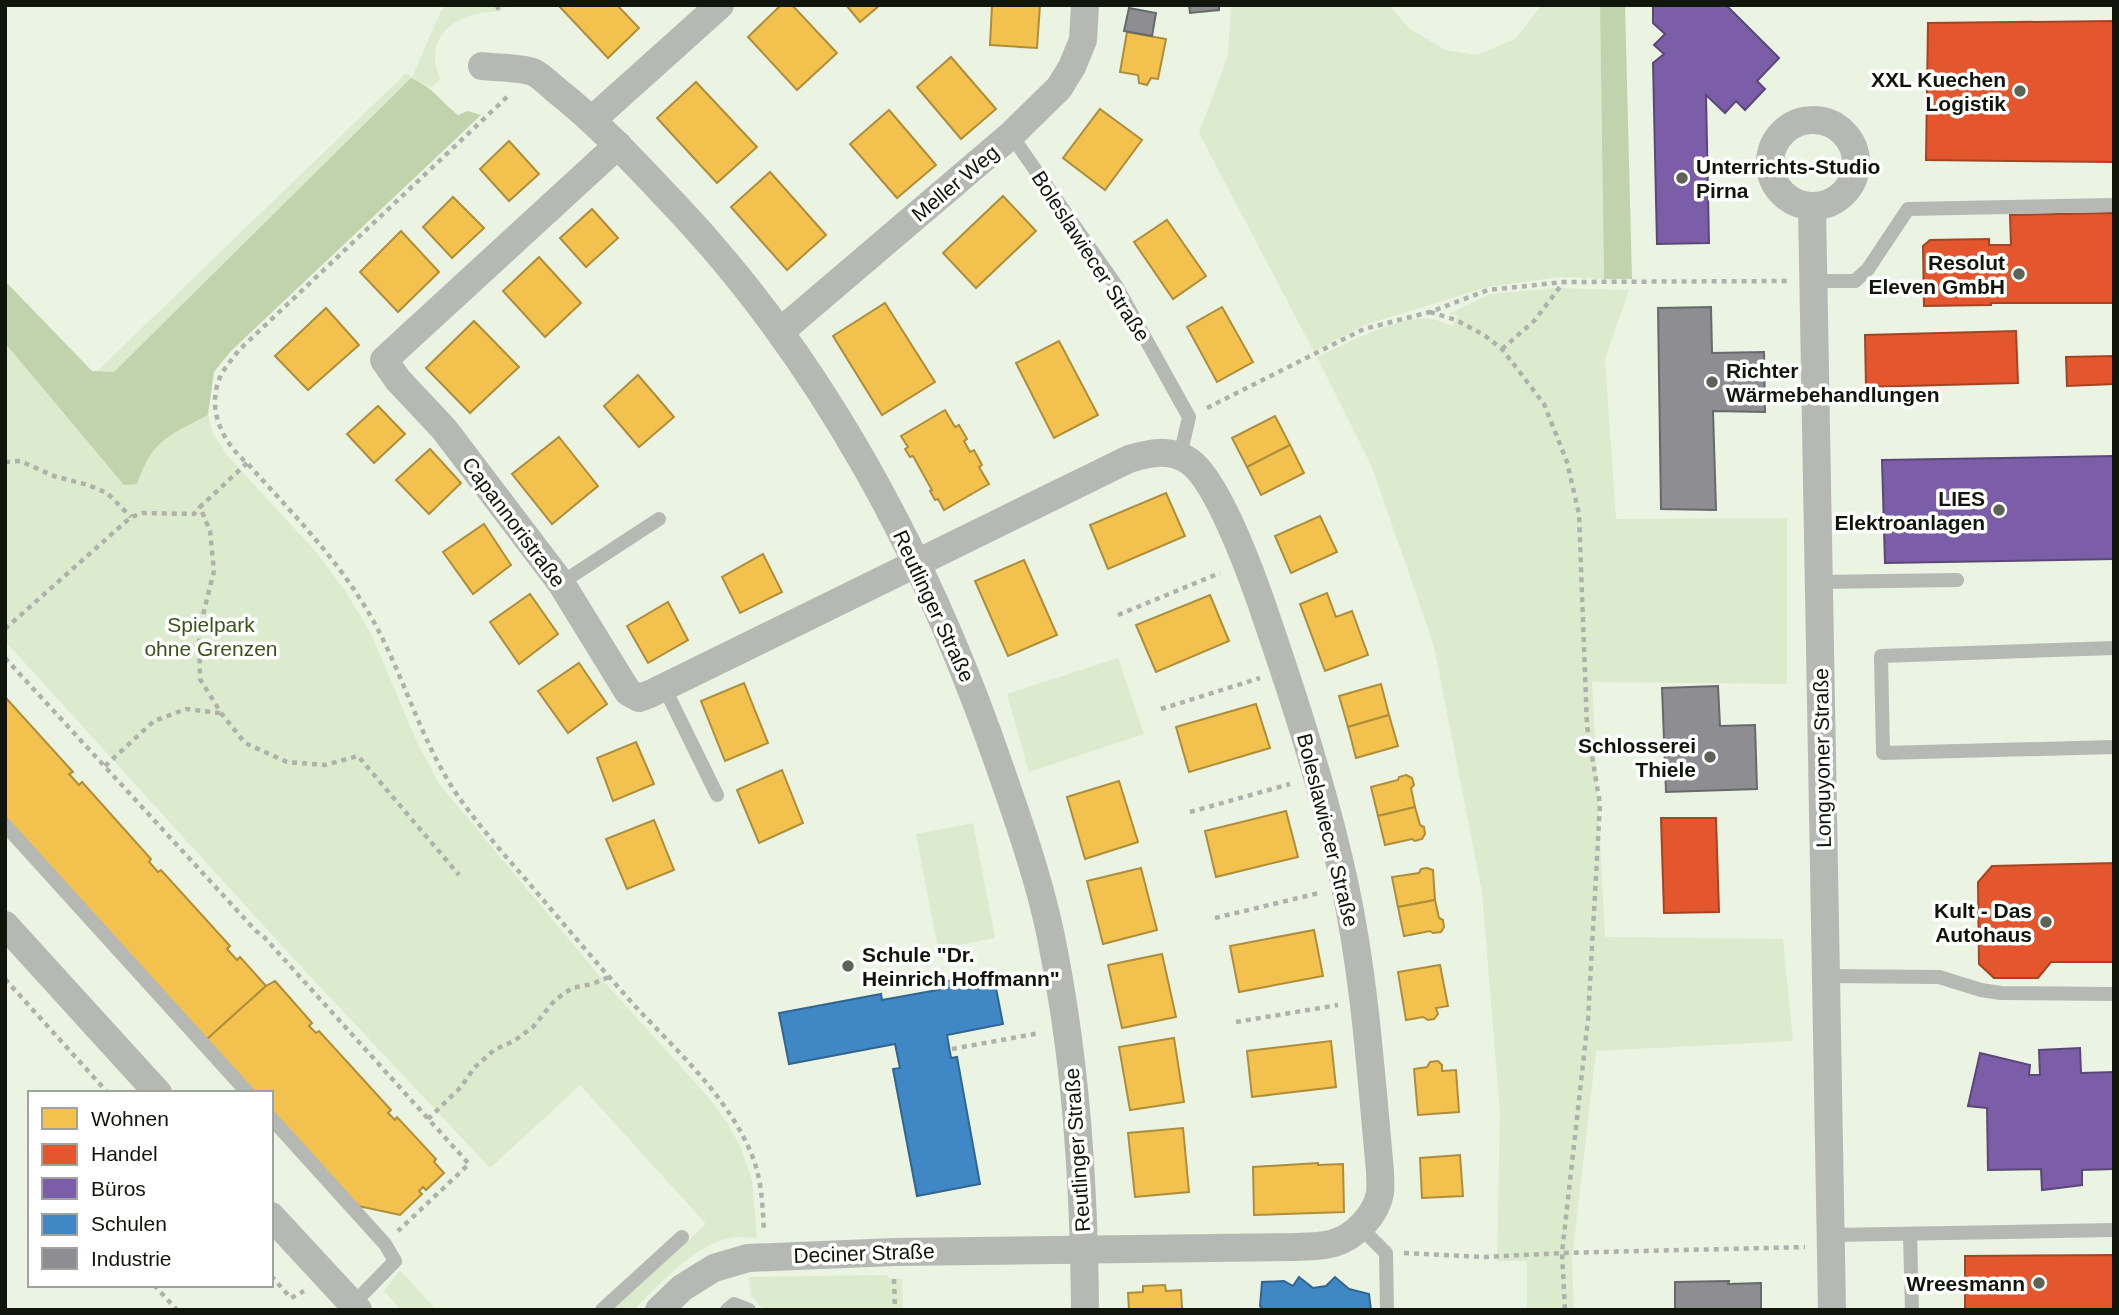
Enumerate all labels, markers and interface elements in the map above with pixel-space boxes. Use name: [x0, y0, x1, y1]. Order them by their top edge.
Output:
place label: XXL Kuechen Logistik: [1871, 68, 2006, 115]
marker: XXL Kuechen Logistik: [2012, 83, 2028, 99]
street label: Meller Weg: [907, 140, 1003, 226]
place label: Unterrichts-Studio Pirna: [1696, 155, 1880, 202]
street label: Boleslawiecer Straße: [1027, 167, 1155, 345]
marker: Unterrichts-Studio Pirna: [1674, 170, 1690, 186]
place label: Resolut Eleven GmbH: [1868, 251, 2005, 298]
marker: Resolut Eleven GmbH: [2011, 266, 2027, 282]
place label: Richter Wärmebehandlungen: [1726, 359, 1940, 406]
marker: Richter Wärmebehandlungen: [1704, 374, 1720, 390]
street label: Capannoristraße: [458, 453, 570, 591]
place label: LIES Elektroanlagen: [1834, 487, 1985, 534]
marker: LIES Elektroanlagen: [1991, 502, 2007, 518]
street label: Reutlinger Straße: [889, 527, 979, 685]
park label: Spielpark ohne Grenzen: [144, 613, 278, 660]
street label: Longuyoner Straße: [1809, 668, 1835, 848]
street label: Boleslawiecer Straße: [1293, 731, 1363, 929]
place label: Schlosserei Thiele: [1578, 734, 1696, 781]
marker: Schlosserei Thiele: [1702, 749, 1718, 765]
place label: Kult - Das Autohaus: [1934, 899, 2032, 946]
marker: Kult - Das Autohaus: [2038, 914, 2054, 930]
place label: Schule "Dr. Heinrich Hoffmann": [862, 943, 1060, 990]
marker: Schule "Dr. Heinrich Hoffmann": [840, 958, 856, 974]
street label: Reutlinger Straße: [1060, 1067, 1094, 1233]
legend: [28, 1091, 273, 1287]
text: Wohnen: [91, 1107, 169, 1130]
text: Handel: [91, 1142, 158, 1165]
text: Büros: [91, 1177, 146, 1200]
text: Schulen: [91, 1212, 167, 1235]
street label: Deciner Straße: [793, 1239, 935, 1267]
text: Industrie: [91, 1247, 172, 1270]
place label: Wreesmann: [1906, 1272, 2025, 1295]
marker: Wreesmann: [2031, 1275, 2047, 1291]

